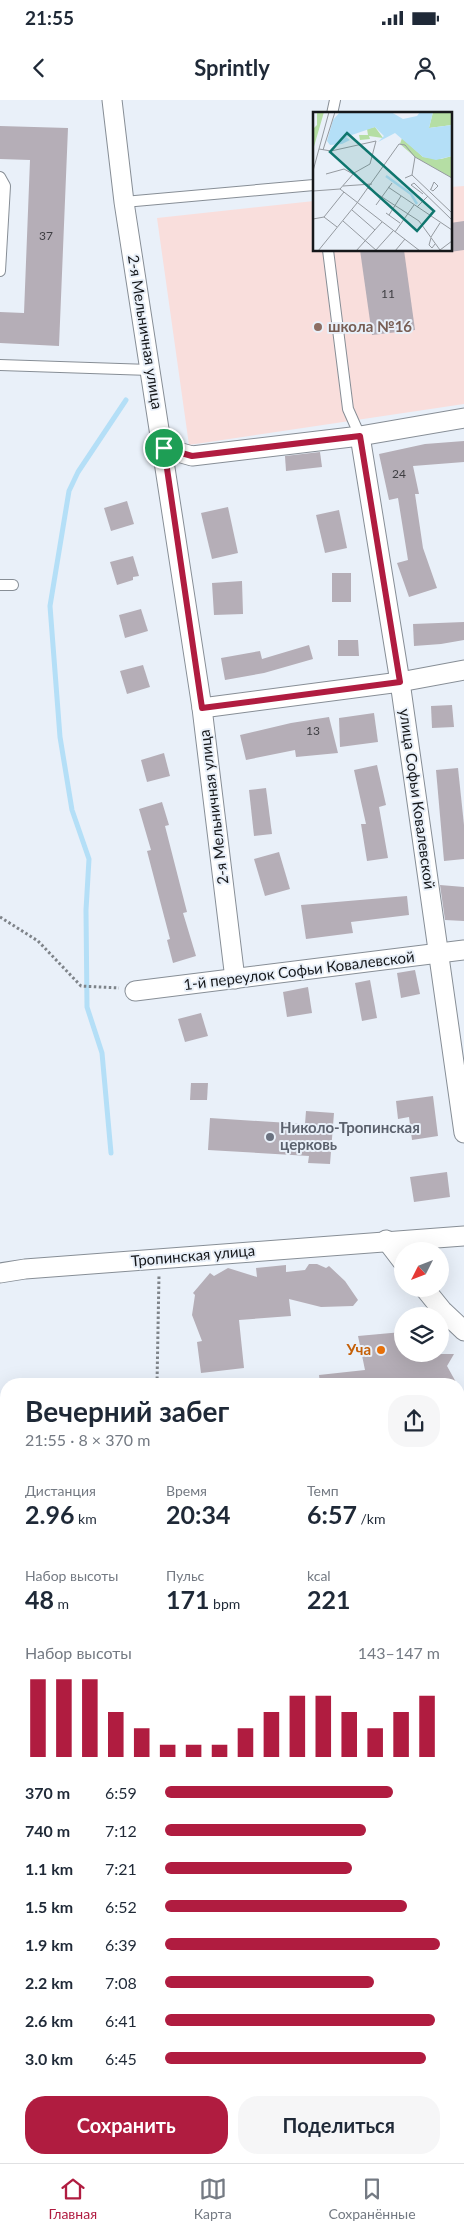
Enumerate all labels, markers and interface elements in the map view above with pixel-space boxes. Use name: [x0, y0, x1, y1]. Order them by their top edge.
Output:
text: 21:55: [25, 6, 74, 29]
icon: back: [25, 54, 53, 82]
text: Sprintly: [194, 54, 270, 81]
icon: person: [411, 54, 439, 82]
inset map: [313, 112, 452, 251]
house number: 37: [39, 228, 53, 243]
street label: 2-я Мельничная улица: [125, 253, 167, 410]
house number: 11: [381, 286, 395, 301]
place label: школа №16: [328, 317, 412, 335]
marker: школа №16: [312, 321, 324, 333]
pin: [143, 427, 185, 469]
icon: arrive: [150, 434, 178, 462]
house number: 24: [392, 466, 406, 481]
street label: улица Софьи Ковалевской: [396, 707, 440, 890]
house number: 13: [306, 723, 320, 738]
street label: 2-я Мельничная улица: [195, 729, 231, 886]
street label: 1-й переулок Софьи Ковалевской: [182, 947, 415, 993]
place label: Николо-Тропинская церковь: [280, 1118, 420, 1153]
marker: Николо-Тропинская церковь: [264, 1131, 276, 1143]
street label: Тропинская улица: [130, 1241, 256, 1269]
north arrow: [394, 1242, 449, 1298]
map controls: [394, 1242, 449, 1362]
button: layers: [394, 1307, 449, 1362]
place label: Уча: [346, 1340, 371, 1358]
marker: Уча: [375, 1344, 387, 1356]
text: Вечерний забег: [25, 1394, 229, 1428]
button: share: [388, 1395, 440, 1447]
text: 21:55 · 8 × 370 m: [25, 1430, 150, 1449]
text: Дистанция: [25, 1482, 96, 1499]
text: Время: [166, 1482, 207, 1499]
text: Темп: [307, 1482, 339, 1499]
text: 2.96: [25, 1499, 74, 1529]
text: 20:34: [166, 1499, 230, 1529]
text: 6:57: [307, 1499, 357, 1529]
text: km: [74, 1510, 97, 1527]
text: /km: [357, 1510, 386, 1527]
text: Набор высоты: [25, 1567, 118, 1584]
text: Пульс: [166, 1567, 204, 1584]
text: kcal: [307, 1567, 331, 1584]
text: 48: [25, 1584, 54, 1614]
text: 171: [166, 1584, 210, 1614]
text: 221: [307, 1584, 351, 1614]
text: m: [54, 1595, 69, 1612]
text: bpm: [210, 1595, 240, 1612]
text: Набор высоты: [25, 1643, 132, 1662]
text: 143–147 m: [358, 1643, 440, 1662]
text: 370 m: [25, 1783, 70, 1802]
text: 6:59: [105, 1783, 137, 1802]
text: 740 m: [25, 1821, 70, 1840]
text: 7:12: [105, 1821, 137, 1840]
text: 1.1 km: [25, 1859, 73, 1878]
text: 7:21: [105, 1859, 137, 1878]
text: 1.5 km: [25, 1897, 73, 1916]
text: 6:52: [105, 1897, 137, 1916]
text: 1.9 km: [25, 1935, 73, 1954]
text: 6:39: [105, 1935, 137, 1954]
text: 2.2 km: [25, 1973, 73, 1992]
text: 7:08: [105, 1973, 137, 1992]
text: 2.6 km: [25, 2011, 73, 2030]
text: 6:41: [105, 2011, 137, 2030]
text: 3.0 km: [25, 2049, 73, 2068]
text: 6:45: [105, 2049, 137, 2068]
button: Сохранить: [25, 2096, 228, 2154]
button: Поделиться: [238, 2096, 440, 2154]
tab: Главная: [48, 2175, 97, 2222]
tab: Карта: [194, 2175, 232, 2222]
tab: Сохранённые: [328, 2175, 416, 2222]

